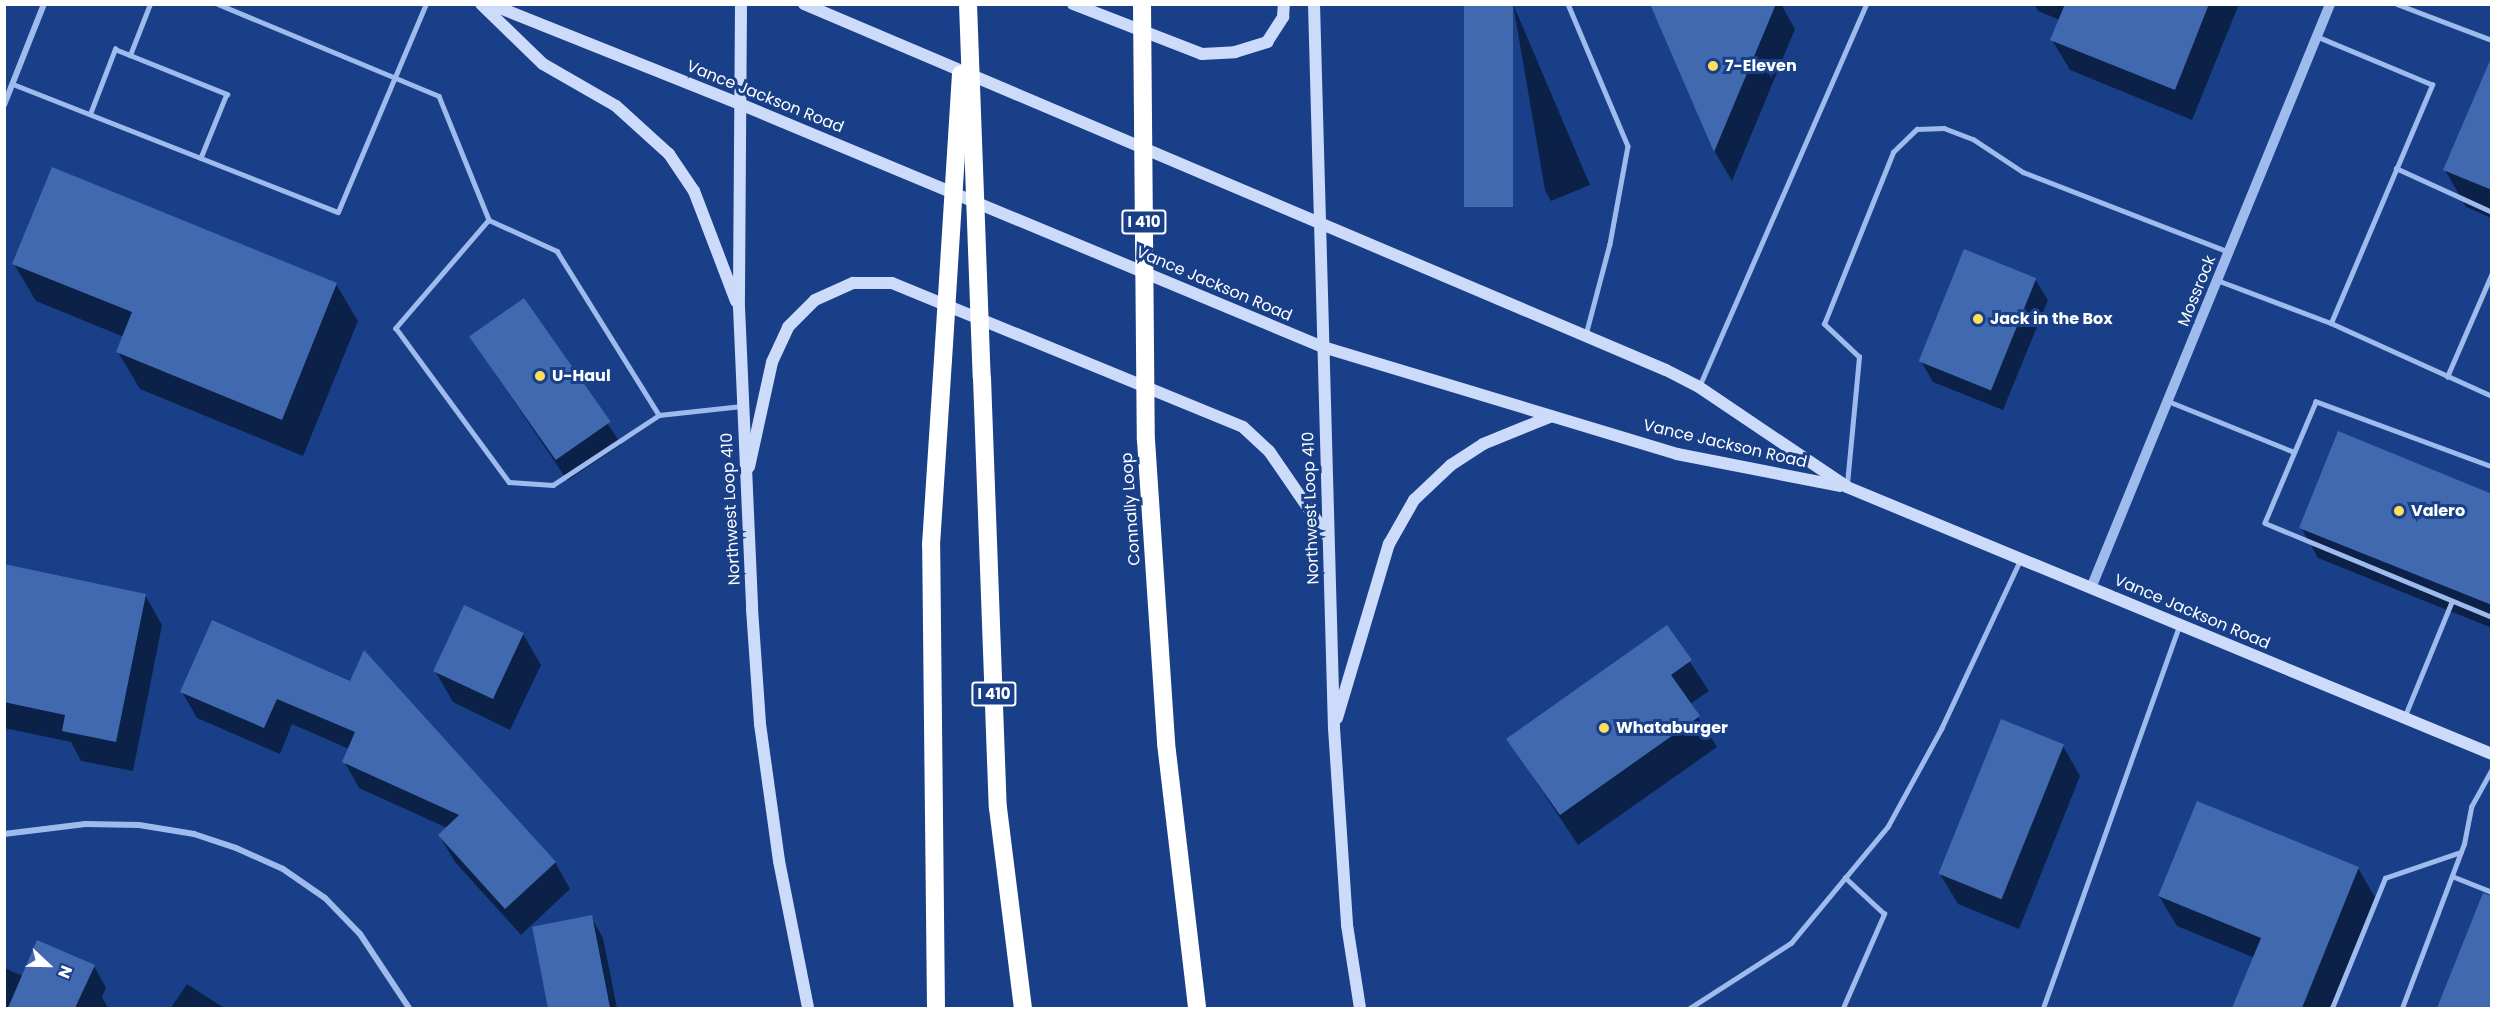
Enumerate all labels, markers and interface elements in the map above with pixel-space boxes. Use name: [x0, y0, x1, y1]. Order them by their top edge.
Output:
place label: 7-Eleven: [1725, 56, 1797, 76]
street label: Vance Jackson Road: [684, 57, 846, 137]
marker: 7-Eleven: [1706, 59, 1720, 73]
road number: I 410: [1120, 210, 1168, 234]
street label: Vance Jackson Road: [1133, 242, 1295, 326]
street label: Mossrock: [2174, 253, 2220, 329]
place label: Jack in the Box: [1990, 309, 2113, 329]
marker: Jack in the Box: [1971, 312, 1985, 326]
place label: U-Haul: [552, 366, 611, 386]
marker: U-Haul: [533, 369, 547, 383]
street label: Vance Jackson Road: [1641, 416, 1809, 472]
street label: Northwest Loop 410: [1299, 431, 1323, 585]
street label: Northwest Loop 410: [717, 432, 745, 586]
street label: Connally Loop: [1117, 452, 1145, 566]
place label: Valero: [2411, 501, 2465, 521]
marker: Valero: [2392, 504, 2406, 518]
street label: Vance Jackson Road: [2111, 570, 2273, 654]
road number: I 410: [970, 682, 1018, 706]
place label: Whataburger: [1616, 718, 1728, 738]
marker: Whataburger: [1597, 721, 1611, 735]
north arrow: [18, 935, 78, 995]
text: N: [52, 962, 78, 982]

